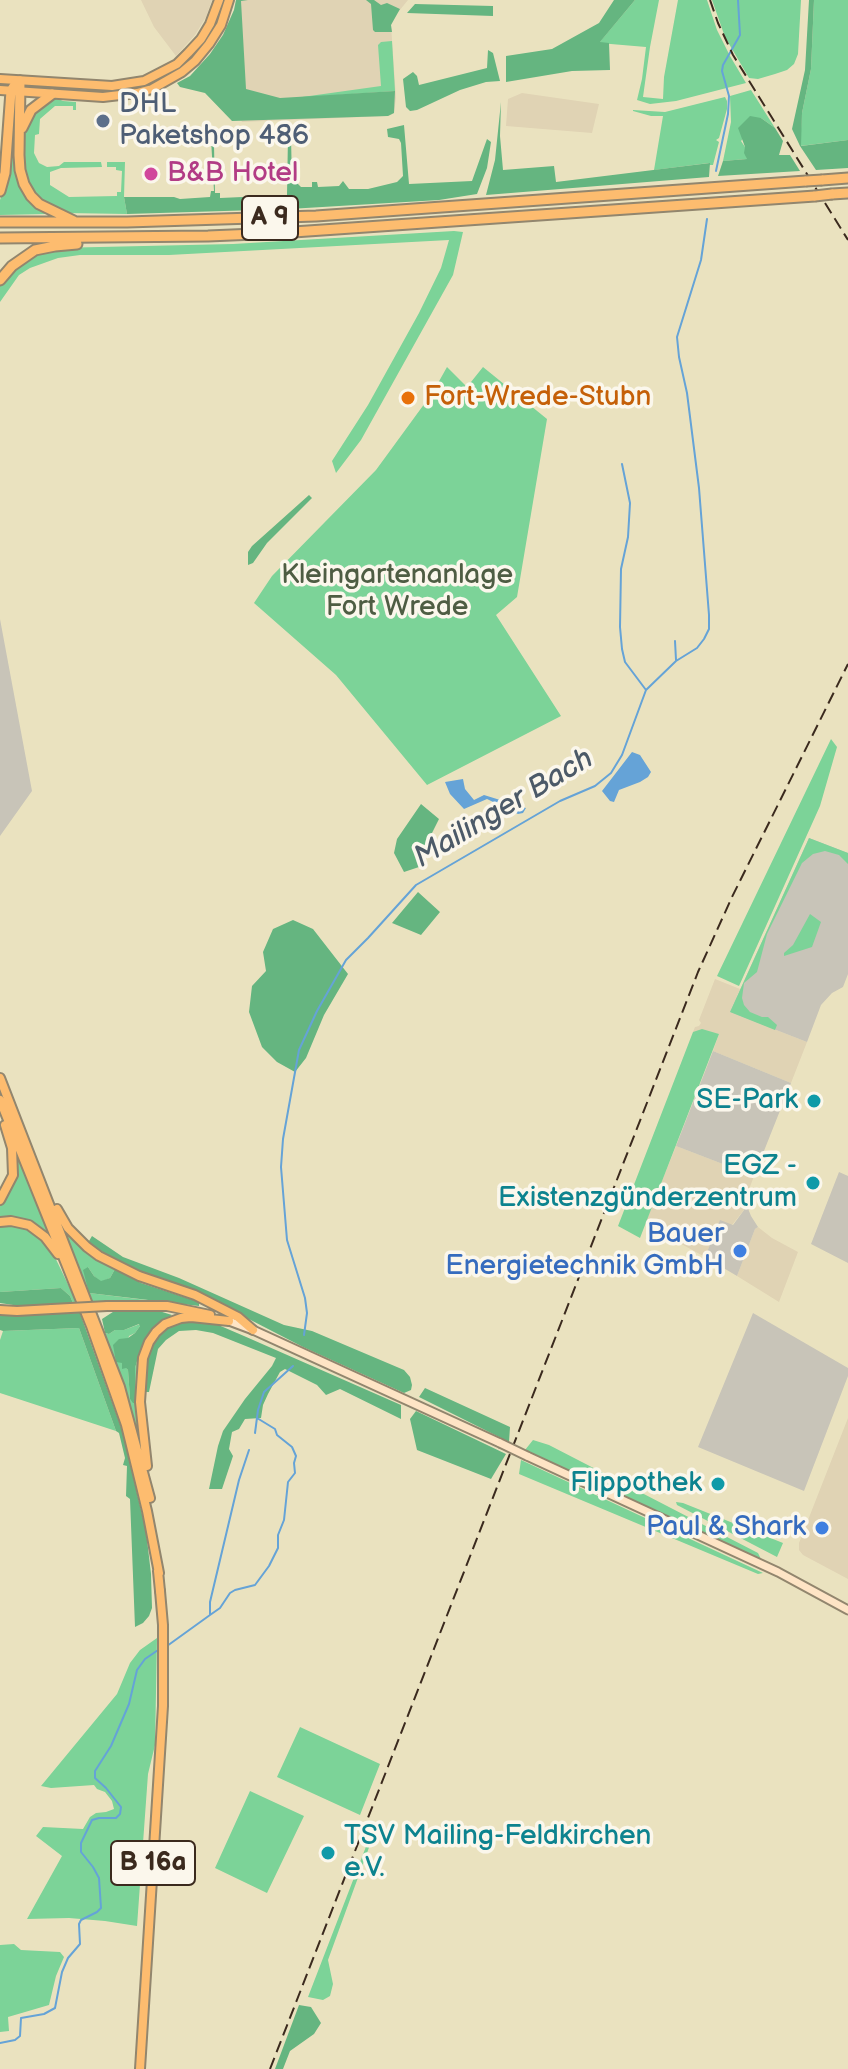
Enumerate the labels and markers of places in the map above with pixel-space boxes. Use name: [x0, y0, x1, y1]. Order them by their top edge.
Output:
place label: DHL Paketshop 486: [119, 88, 309, 154]
marker: DHL Paketshop 486: [94, 112, 112, 130]
place label: B&B Hotel: [167, 157, 298, 191]
marker: B&B Hotel: [142, 165, 160, 183]
place label: Fort-Wrede-Stubn: [424, 381, 651, 415]
marker: Fort-Wrede-Stubn: [399, 389, 417, 407]
place label: SE-Park: [696, 1084, 798, 1118]
marker: SE-Park: [805, 1092, 823, 1110]
place label: EGZ - Existenzgünderzentrum: [498, 1150, 797, 1216]
marker: EGZ - Existenzgünderzentrum: [804, 1174, 822, 1192]
place label: Bauer Energietechnik GmbH: [445, 1218, 724, 1284]
marker: Bauer Energietechnik GmbH: [731, 1242, 749, 1260]
place label: Flippothek: [570, 1467, 702, 1501]
marker: Flippothek: [709, 1475, 727, 1493]
place label: Paul & Shark: [646, 1511, 806, 1545]
marker: Paul & Shark: [813, 1519, 831, 1537]
place label: TSV Mailing-Feldkirchen e.V.: [344, 1820, 651, 1886]
marker: TSV Mailing-Feldkirchen e.V.: [319, 1844, 337, 1862]

